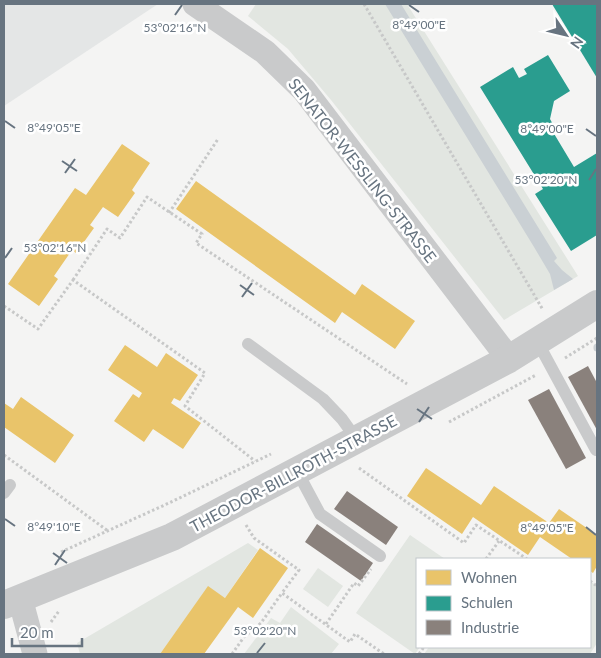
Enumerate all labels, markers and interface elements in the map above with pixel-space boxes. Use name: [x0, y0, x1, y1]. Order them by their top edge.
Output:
north arrow: [541, 10, 591, 60]
text: 8°49'00"E: [392, 17, 446, 32]
text: 53°02'16"N: [144, 20, 206, 35]
text: N: [567, 33, 587, 52]
street label: SENATOR-WESSLING-STRASSE: [285, 74, 441, 266]
text: 8°49'05"E: [27, 120, 81, 135]
text: 8°49'00"E: [520, 121, 574, 136]
text: 53°02'20"N: [515, 172, 577, 187]
text: 53°02'16"N: [24, 240, 86, 255]
street label: THEODOR-BILLROTH-STRASSE: [187, 410, 399, 536]
text: 8°49'10"E: [27, 519, 81, 534]
text: 8°49'05"E: [520, 520, 574, 535]
legend: [416, 558, 591, 648]
text: Wohnen: [461, 568, 517, 586]
text: Schulen: [461, 593, 513, 611]
scale bar: [12, 616, 82, 648]
text: Industrie: [461, 618, 519, 636]
text: 20 m: [20, 623, 54, 641]
text: 53°02'20"N: [234, 623, 296, 638]

